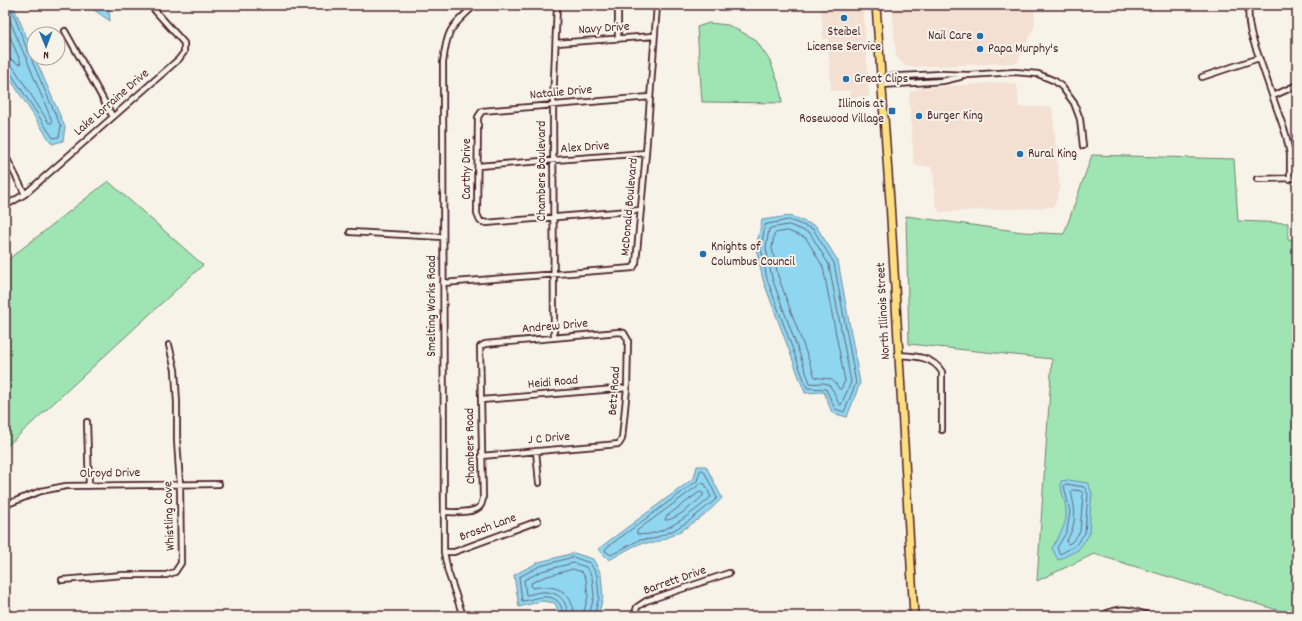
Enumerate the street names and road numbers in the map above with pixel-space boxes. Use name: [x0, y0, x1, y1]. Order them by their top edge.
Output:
street label: Navy Drive: [578, 18, 630, 40]
street label: Lake Lorraine Drive: [70, 65, 154, 141]
street label: Natalie Drive: [529, 81, 593, 105]
street label: Chambers Boulevard: [533, 121, 552, 221]
street label: Alex Drive: [560, 137, 610, 159]
street label: Carthy Drive: [458, 138, 477, 200]
street label: McDonald Boulevard: [616, 157, 644, 257]
street label: Smelting Works Road: [423, 255, 442, 357]
street label: North Illinois Street: [872, 262, 896, 360]
street label: Andrew Drive: [521, 315, 589, 339]
street label: Betz Road: [604, 366, 626, 416]
street label: Heidi Road: [527, 371, 579, 395]
street label: Chambers Road: [461, 408, 481, 484]
street label: J C Drive: [527, 428, 571, 450]
street label: Olroyd Drive: [80, 464, 141, 484]
street label: Whistling Cove: [159, 481, 181, 551]
street label: Brosch Lane: [457, 509, 519, 547]
street label: Barrett Drive: [641, 561, 709, 601]

